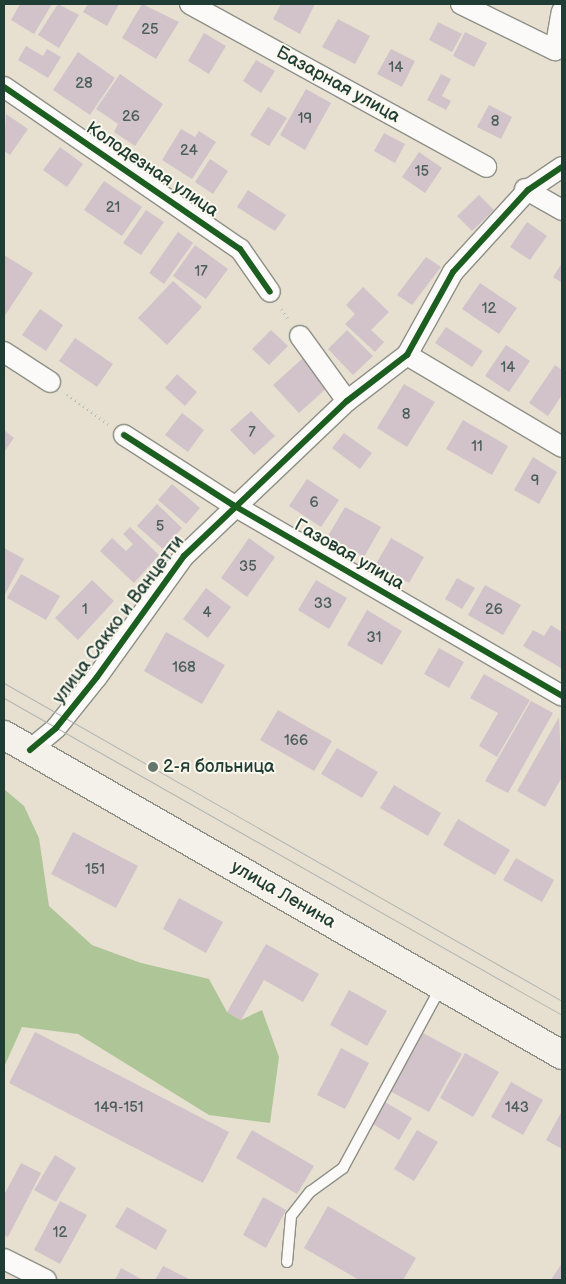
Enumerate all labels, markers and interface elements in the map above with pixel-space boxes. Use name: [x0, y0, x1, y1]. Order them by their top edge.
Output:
house number: 25: [141, 21, 159, 39]
street label: Базарная улица: [272, 42, 404, 128]
house number: 14: [389, 59, 403, 77]
house number: 28: [75, 75, 93, 93]
house number: 26: [122, 108, 140, 126]
house number: 19: [298, 110, 312, 128]
house number: 8: [491, 113, 499, 131]
street label: Колодезная улица: [82, 118, 222, 222]
house number: 24: [180, 142, 198, 160]
house number: 15: [415, 163, 429, 181]
house number: 21: [106, 199, 120, 217]
house number: 17: [194, 263, 208, 281]
house number: 12: [482, 300, 496, 318]
house number: 14: [501, 359, 515, 377]
house number: 8: [402, 406, 410, 424]
house number: 7: [248, 424, 256, 442]
house number: 11: [471, 438, 483, 456]
house number: 9: [531, 472, 539, 490]
house number: 6: [309, 494, 319, 512]
street label: Газовая улица: [290, 515, 408, 595]
house number: 5: [156, 518, 164, 536]
street label: улица Сакко и Ванцетти: [49, 532, 189, 708]
house number: 35: [239, 558, 257, 576]
house number: 33: [314, 595, 332, 613]
house number: 1: [82, 601, 88, 619]
house number: 26: [485, 601, 503, 619]
house number: 4: [202, 604, 212, 622]
house number: 31: [366, 629, 382, 647]
house number: 168: [172, 659, 196, 677]
house number: 166: [284, 732, 308, 750]
place label: 2-я больница: [163, 756, 275, 778]
marker: 2-я больница: [147, 761, 159, 773]
street label: улица Ленина: [227, 856, 339, 934]
house number: 151: [85, 861, 105, 879]
house number: 149-151: [94, 1099, 144, 1117]
house number: 143: [505, 1099, 529, 1117]
house number: 12: [53, 1224, 67, 1242]

